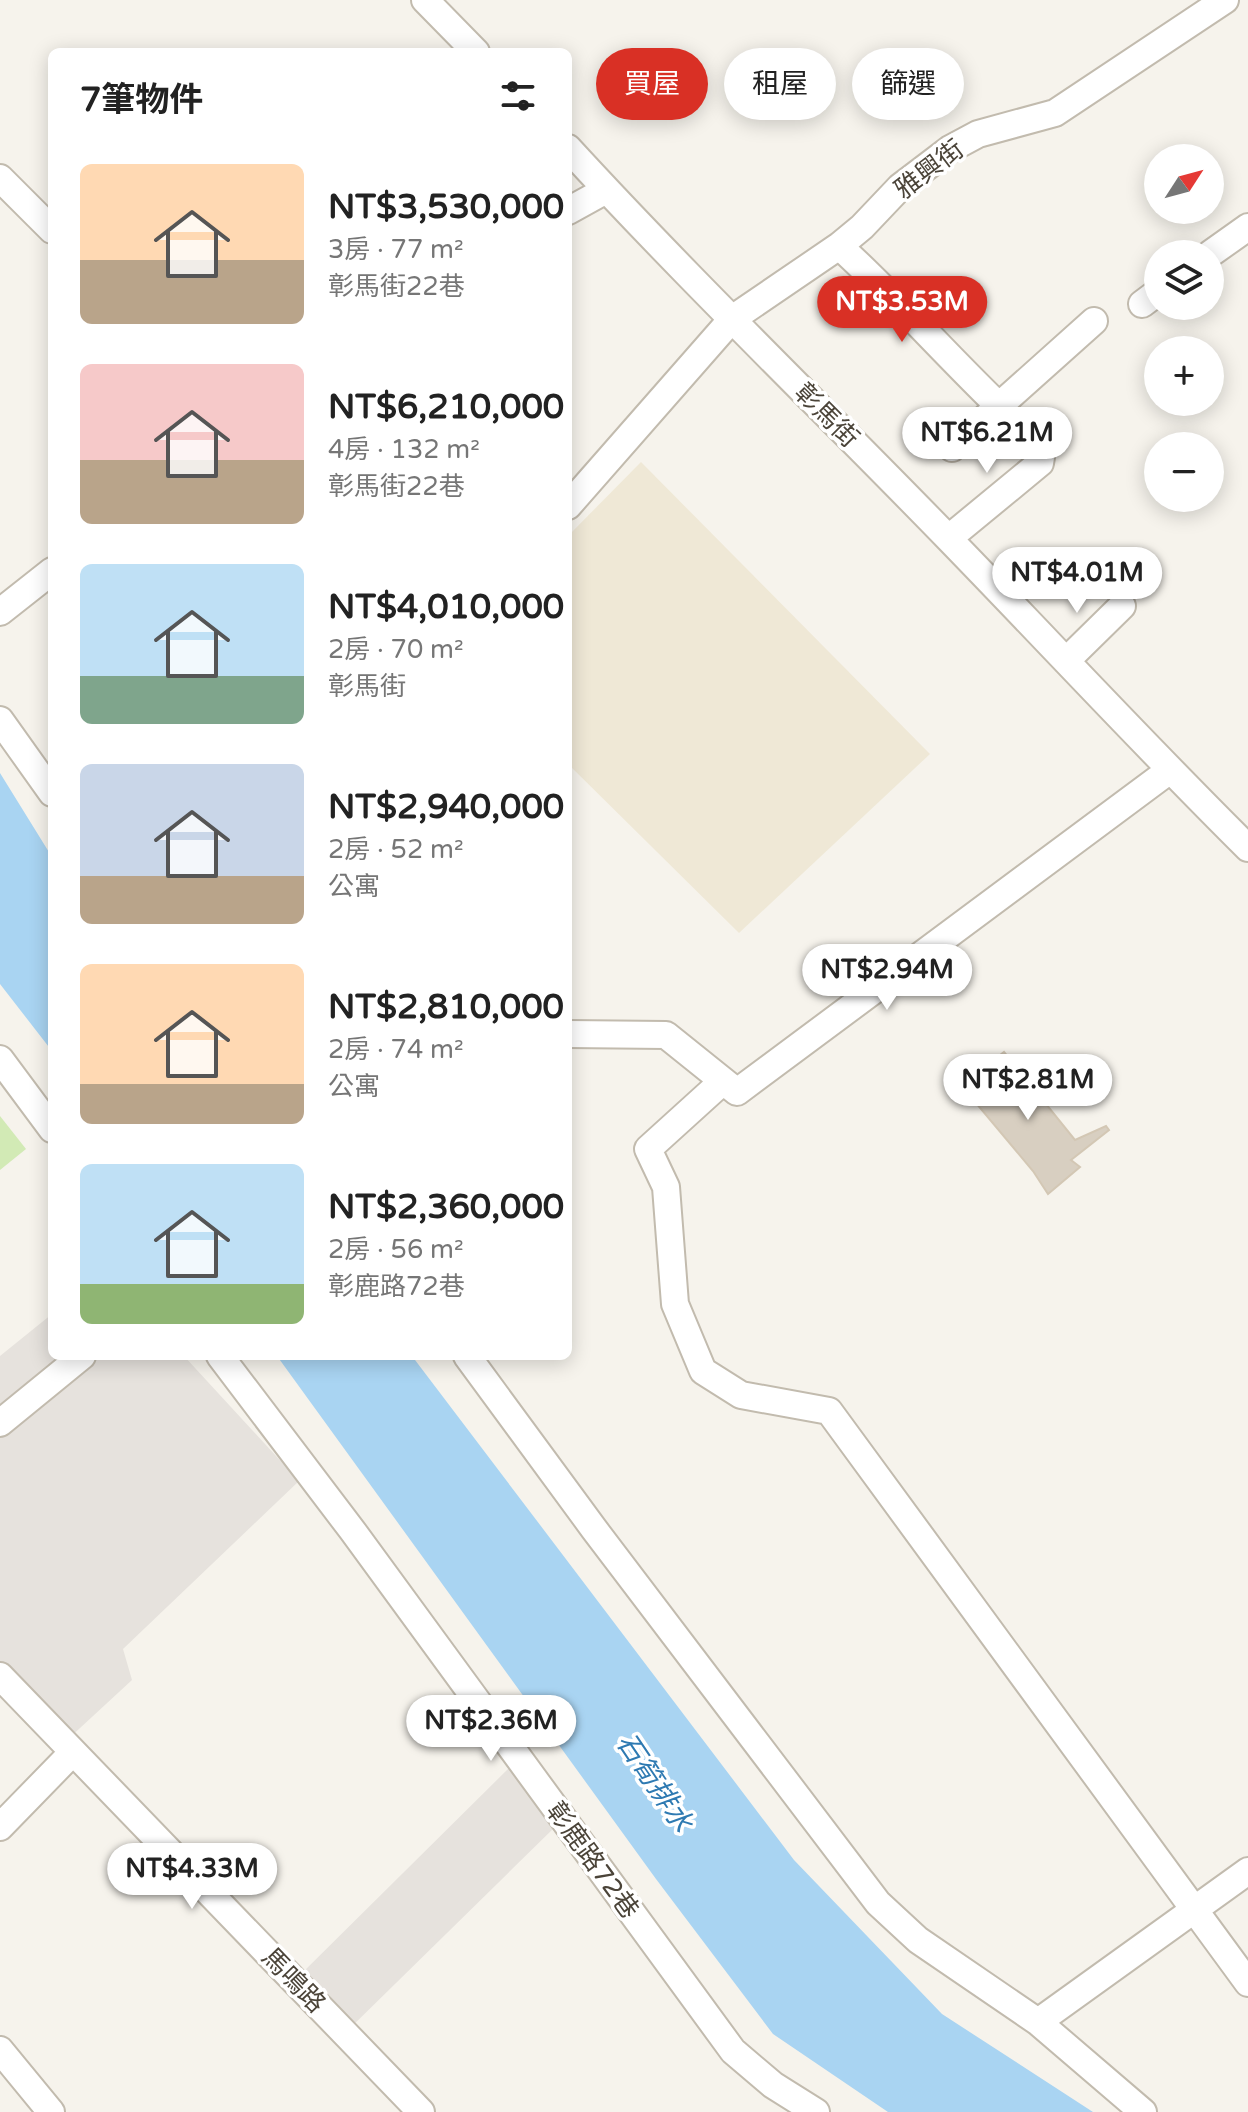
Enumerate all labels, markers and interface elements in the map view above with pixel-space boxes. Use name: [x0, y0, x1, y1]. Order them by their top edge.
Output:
chip: 買屋: [596, 48, 708, 120]
chip: 租屋: [724, 48, 836, 120]
chip: 篩選: [852, 48, 964, 120]
icon: filters: [496, 74, 540, 118]
text: 7筆物件: [80, 80, 203, 121]
street label: 雅興街: [889, 134, 970, 205]
north arrow: [1144, 144, 1224, 224]
map controls: [1144, 144, 1224, 512]
text: NT$3,530,000: [328, 187, 564, 228]
icon: home: [144, 196, 240, 292]
text: 3房 · 77 m²: [328, 234, 464, 265]
button: layers: [1144, 240, 1224, 320]
text: 彰馬街22巷: [328, 271, 465, 302]
pin: NT$3.53M: [819, 276, 985, 344]
text: NT$3.53M: [835, 286, 969, 317]
button: +: [1144, 336, 1224, 416]
street label: 彰馬街: [788, 377, 865, 454]
text: NT$6,210,000: [328, 387, 564, 428]
icon: home: [144, 396, 240, 492]
pin: NT$6.21M: [904, 407, 1070, 475]
text: NT$6.21M: [920, 417, 1054, 448]
button: −: [1144, 432, 1224, 512]
text: 4房 · 132 m²: [328, 434, 480, 465]
text: 彰馬街22巷: [328, 471, 465, 502]
pin: NT$4.01M: [994, 547, 1160, 615]
text: NT$4.01M: [1010, 557, 1144, 588]
text: NT$4,010,000: [328, 587, 564, 628]
icon: home: [144, 596, 240, 692]
text: 2房 · 70 m²: [328, 634, 464, 665]
text: 彰馬街: [328, 671, 406, 702]
text: NT$2,940,000: [328, 787, 564, 828]
icon: home: [144, 796, 240, 892]
text: 2房 · 52 m²: [328, 834, 464, 865]
text: 公寓: [328, 871, 380, 902]
pin: NT$2.94M: [804, 944, 970, 1012]
text: NT$2.94M: [820, 954, 954, 985]
text: NT$2,810,000: [328, 987, 564, 1028]
icon: home: [144, 996, 240, 1092]
text: 2房 · 74 m²: [328, 1034, 464, 1065]
pin: NT$2.81M: [945, 1054, 1111, 1122]
text: NT$2.81M: [961, 1064, 1095, 1095]
text: 公寓: [328, 1071, 380, 1102]
text: NT$2,360,000: [328, 1187, 564, 1228]
icon: home: [144, 1196, 240, 1292]
text: 2房 · 56 m²: [328, 1234, 464, 1265]
text: 彰鹿路72巷: [328, 1271, 465, 1302]
pin: NT$2.36M: [408, 1695, 574, 1763]
text: NT$2.36M: [424, 1705, 558, 1736]
water label: 石筍排水: [609, 1727, 701, 1840]
street label: 彰鹿路72巷: [540, 1796, 645, 1925]
pin: NT$4.33M: [109, 1843, 275, 1911]
text: NT$4.33M: [125, 1853, 259, 1884]
street label: 馬鳴路: [255, 1942, 332, 2019]

